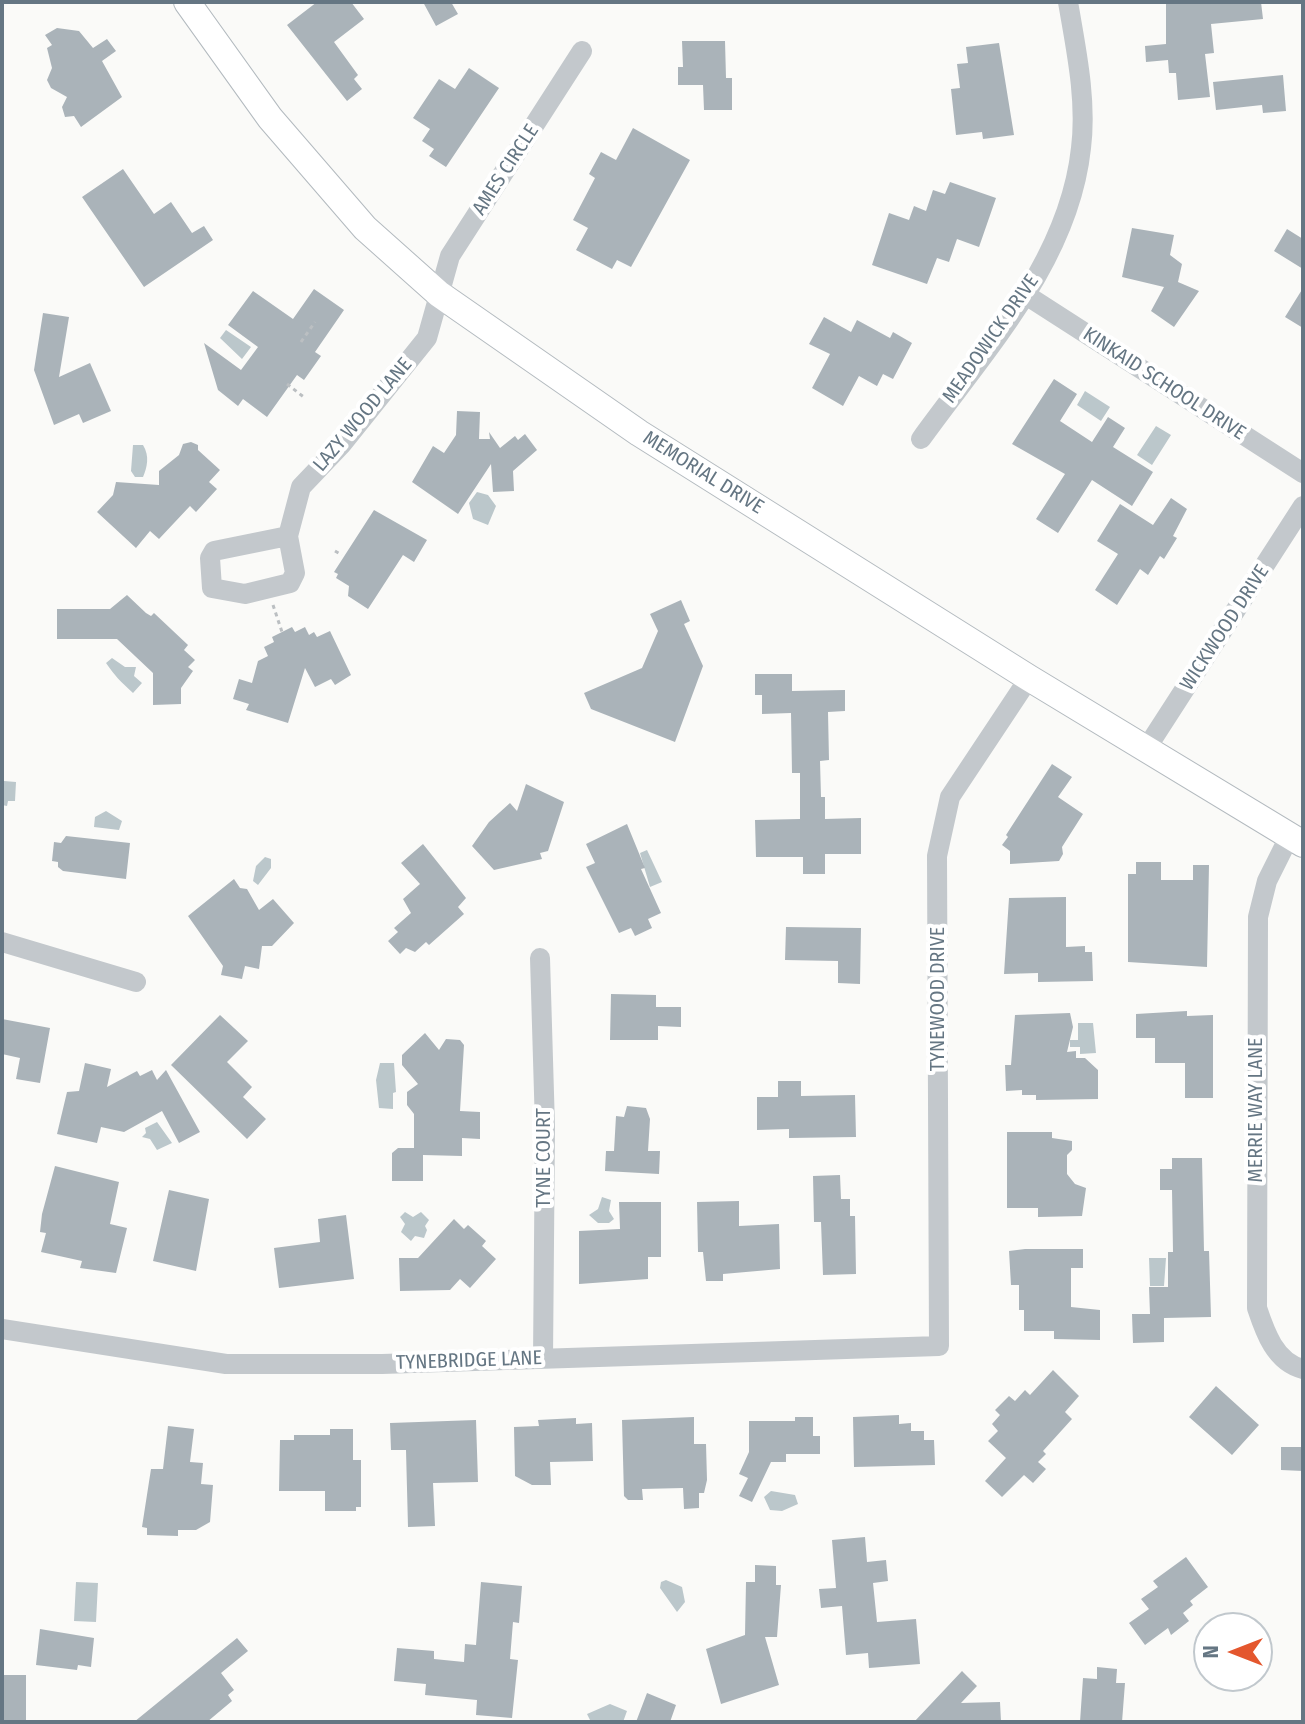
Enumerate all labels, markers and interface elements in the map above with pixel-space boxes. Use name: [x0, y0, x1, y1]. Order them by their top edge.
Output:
street label: AMES CIRCLE: [468, 120, 544, 220]
street label: MEADOWICK DRIVE: [938, 270, 1044, 408]
street label: KINKAID SCHOOL DRIVE: [1078, 323, 1250, 445]
street label: LAZY WOOD LANE: [309, 353, 417, 477]
street label: MEMORIAL DRIVE: [638, 426, 768, 520]
street label: WICKWOOD DRIVE: [1176, 561, 1274, 695]
street label: TYNEWOOD DRIVE: [926, 927, 950, 1071]
street label: MERRIE WAY LANE: [1244, 1038, 1268, 1182]
street label: TYNE COURT: [532, 1108, 556, 1208]
street label: TYNEBRIDGE LANE: [396, 1346, 542, 1376]
north arrow: [1193, 1612, 1273, 1692]
text: N: [1197, 1645, 1224, 1659]

